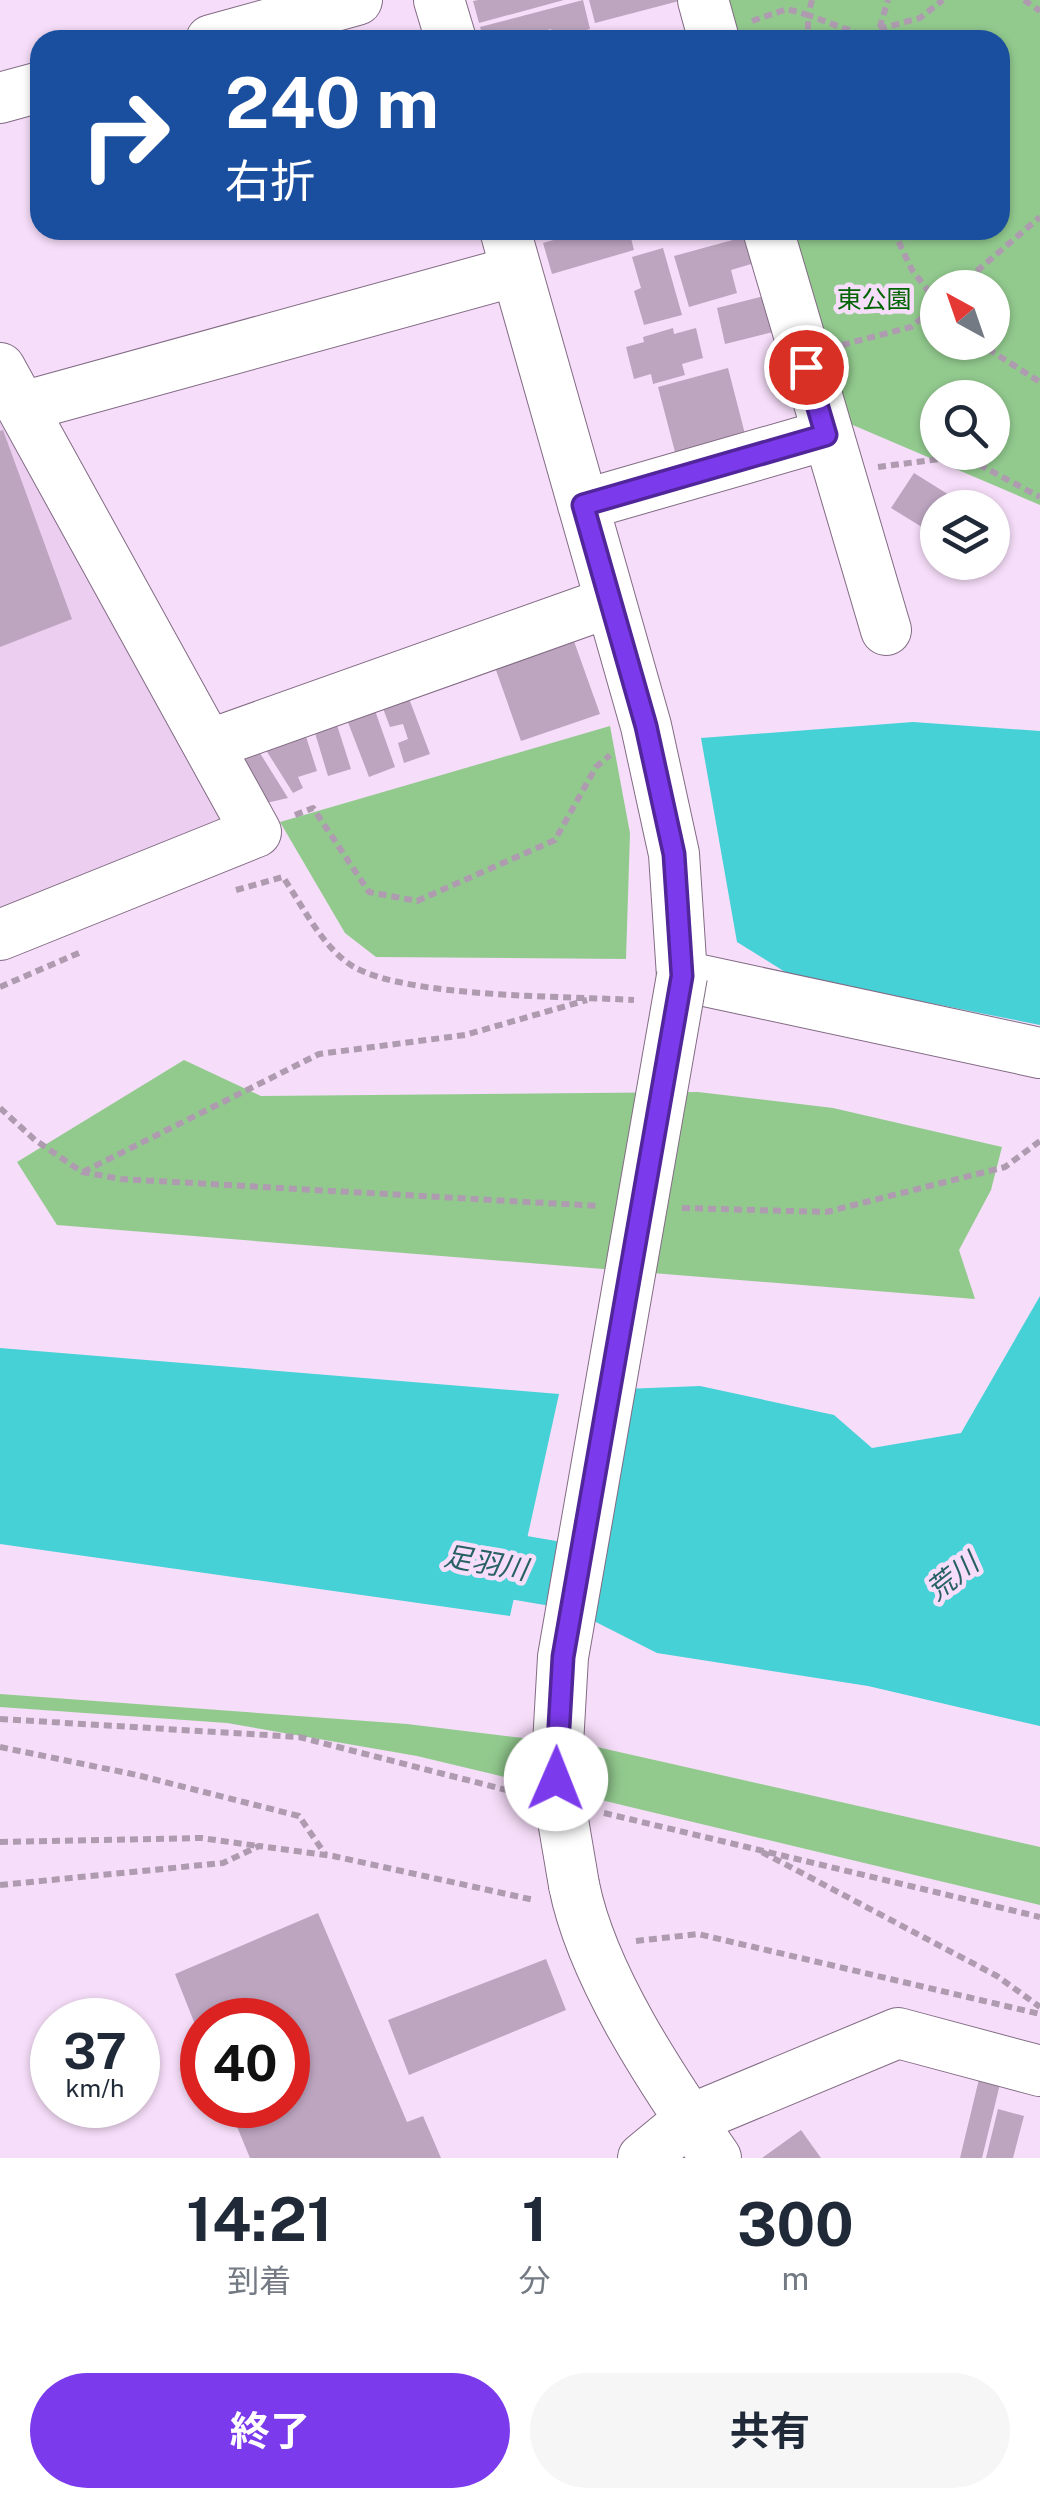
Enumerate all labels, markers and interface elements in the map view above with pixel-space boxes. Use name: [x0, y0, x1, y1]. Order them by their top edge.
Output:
text: 240 m: [225, 61, 439, 144]
icon: right: [60, 70, 190, 200]
text: 右折: [225, 154, 315, 207]
north arrow: [920, 270, 1010, 360]
map controls: [920, 270, 1010, 580]
park label: 東公園: [836, 284, 912, 314]
pin: [764, 325, 849, 410]
icon: arrive: [779, 340, 834, 395]
button: search: [920, 380, 1010, 470]
button: layers: [920, 490, 1010, 580]
water label: 足羽川: [442, 1538, 533, 1586]
water label: 荒川: [920, 1544, 987, 1606]
position arrow: [504, 1727, 608, 1831]
speed limit sign: 40: [180, 1998, 310, 2128]
text: 37: [63, 2021, 127, 2080]
text: km/h: [66, 2073, 124, 2103]
text: 14:21: [186, 2184, 332, 2255]
text: 1: [522, 2184, 547, 2255]
text: 300: [737, 2189, 854, 2260]
text: m: [781, 2260, 809, 2297]
text: 到着: [227, 2262, 291, 2299]
text: 分: [519, 2262, 551, 2299]
button: 終了: [30, 2373, 510, 2488]
button: 共有: [530, 2373, 1010, 2488]

